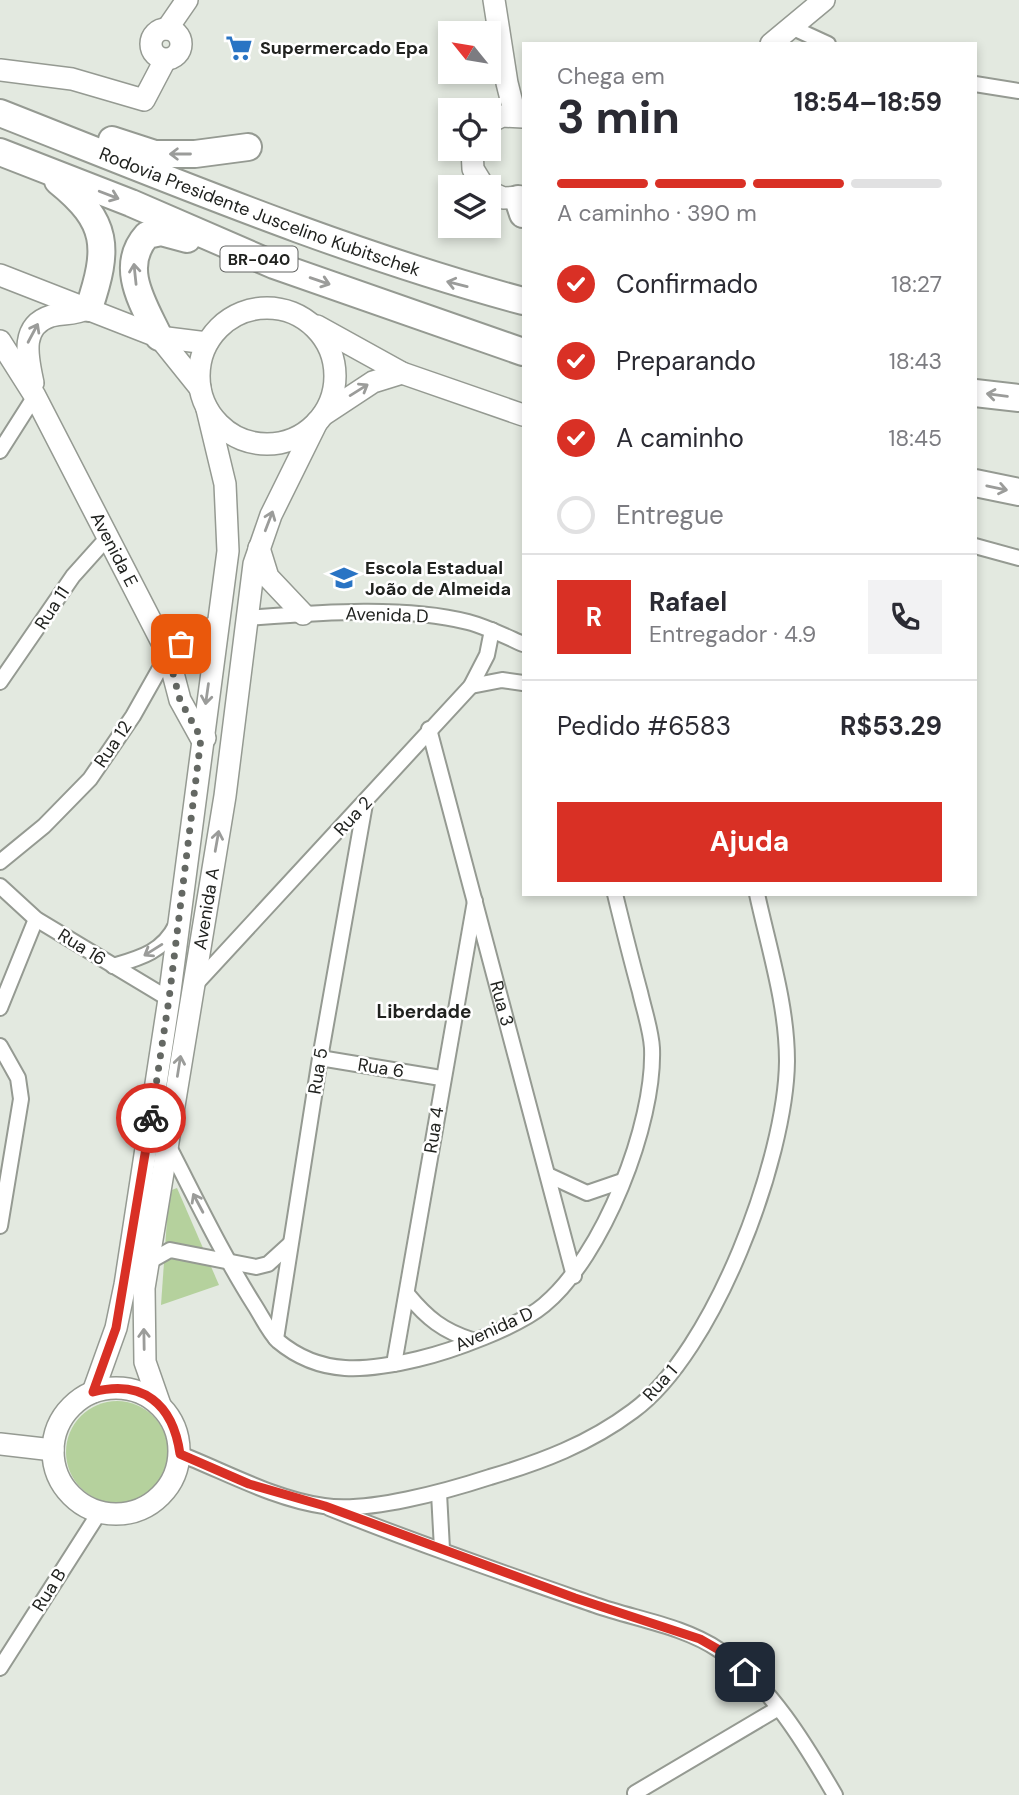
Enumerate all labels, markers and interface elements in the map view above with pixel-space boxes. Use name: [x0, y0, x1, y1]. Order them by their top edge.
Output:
north arrow: [438, 21, 500, 84]
map controls: [438, 21, 501, 238]
supermarket icon: Supermercado Epa: [224, 33, 254, 63]
place label: Supermercado Epa: [260, 36, 428, 60]
text: Chega em: [557, 61, 665, 91]
text: 18:54–18:59: [794, 85, 942, 119]
text: 3 min: [557, 87, 680, 147]
button: locate: [438, 98, 501, 161]
street label: Rodovia Presidente Juscelino Kubitschek: [96, 142, 423, 282]
one-way arrow: [169, 147, 192, 161]
button: layers: [438, 175, 501, 238]
one-way arrow: [98, 189, 120, 202]
text: A caminho · 390 m: [557, 198, 757, 228]
road number: BR-040: [220, 246, 298, 272]
one-way arrow: [128, 263, 141, 286]
icon: check: [557, 265, 595, 303]
text: Confirmado: [616, 267, 758, 301]
text: 18:27: [891, 269, 942, 299]
one-way arrow: [308, 276, 330, 288]
one-way arrow: [446, 277, 469, 290]
one-way arrow: [27, 323, 41, 343]
icon: check: [557, 342, 595, 380]
text: Preparando: [616, 344, 756, 378]
text: 18:43: [889, 346, 942, 376]
one-way arrow: [349, 383, 369, 397]
one-way arrow: [986, 389, 1009, 402]
icon: check: [557, 419, 595, 457]
text: A caminho: [616, 421, 744, 455]
text: 18:45: [888, 423, 942, 453]
one-way arrow: [985, 481, 1008, 495]
text: Entregue: [616, 498, 724, 532]
street label: Avenida E: [85, 508, 143, 591]
one-way arrow: [264, 511, 277, 532]
place label: Escola Estadual João de Almeida: [365, 556, 511, 601]
school or university icon: Escola Estadual João de Almeida: [329, 563, 359, 593]
button: phone: [868, 580, 942, 654]
street label: Rua 11: [29, 582, 75, 634]
text: Rafael: [649, 585, 727, 619]
text: R: [586, 600, 602, 634]
street label: Avenida D: [345, 602, 429, 628]
pin: [151, 614, 211, 674]
text: Entregador · 4.9: [649, 619, 816, 649]
icon: bag: [162, 625, 200, 663]
one-way arrow: [200, 682, 213, 705]
text: Pedido #6583: [557, 709, 731, 743]
text: R$53.29: [840, 709, 942, 743]
street label: Rua 12: [89, 716, 137, 772]
street label: Rua 2: [329, 791, 377, 841]
button: Ajuda: [557, 802, 942, 882]
one-way arrow: [211, 830, 224, 853]
street label: Avenida A: [188, 866, 225, 951]
street label: Rua 16: [53, 923, 111, 971]
one-way arrow: [144, 943, 163, 958]
street label: Rua 3: [484, 978, 519, 1029]
district label: Liberdade: [377, 999, 471, 1024]
street label: Rua 5: [303, 1046, 333, 1096]
street label: Rua 6: [356, 1052, 406, 1084]
one-way arrow: [173, 1055, 186, 1077]
courier: [116, 1083, 186, 1153]
icon: bike: [132, 1099, 170, 1137]
street label: Rua 4: [419, 1105, 450, 1155]
one-way arrow: [191, 1193, 205, 1213]
street label: Avenida D: [451, 1301, 537, 1357]
one-way arrow: [138, 1328, 151, 1351]
street label: Rua 1: [637, 1360, 683, 1406]
street label: Rua B: [27, 1564, 72, 1616]
pin: [715, 1642, 775, 1702]
icon: home: [726, 1653, 764, 1691]

